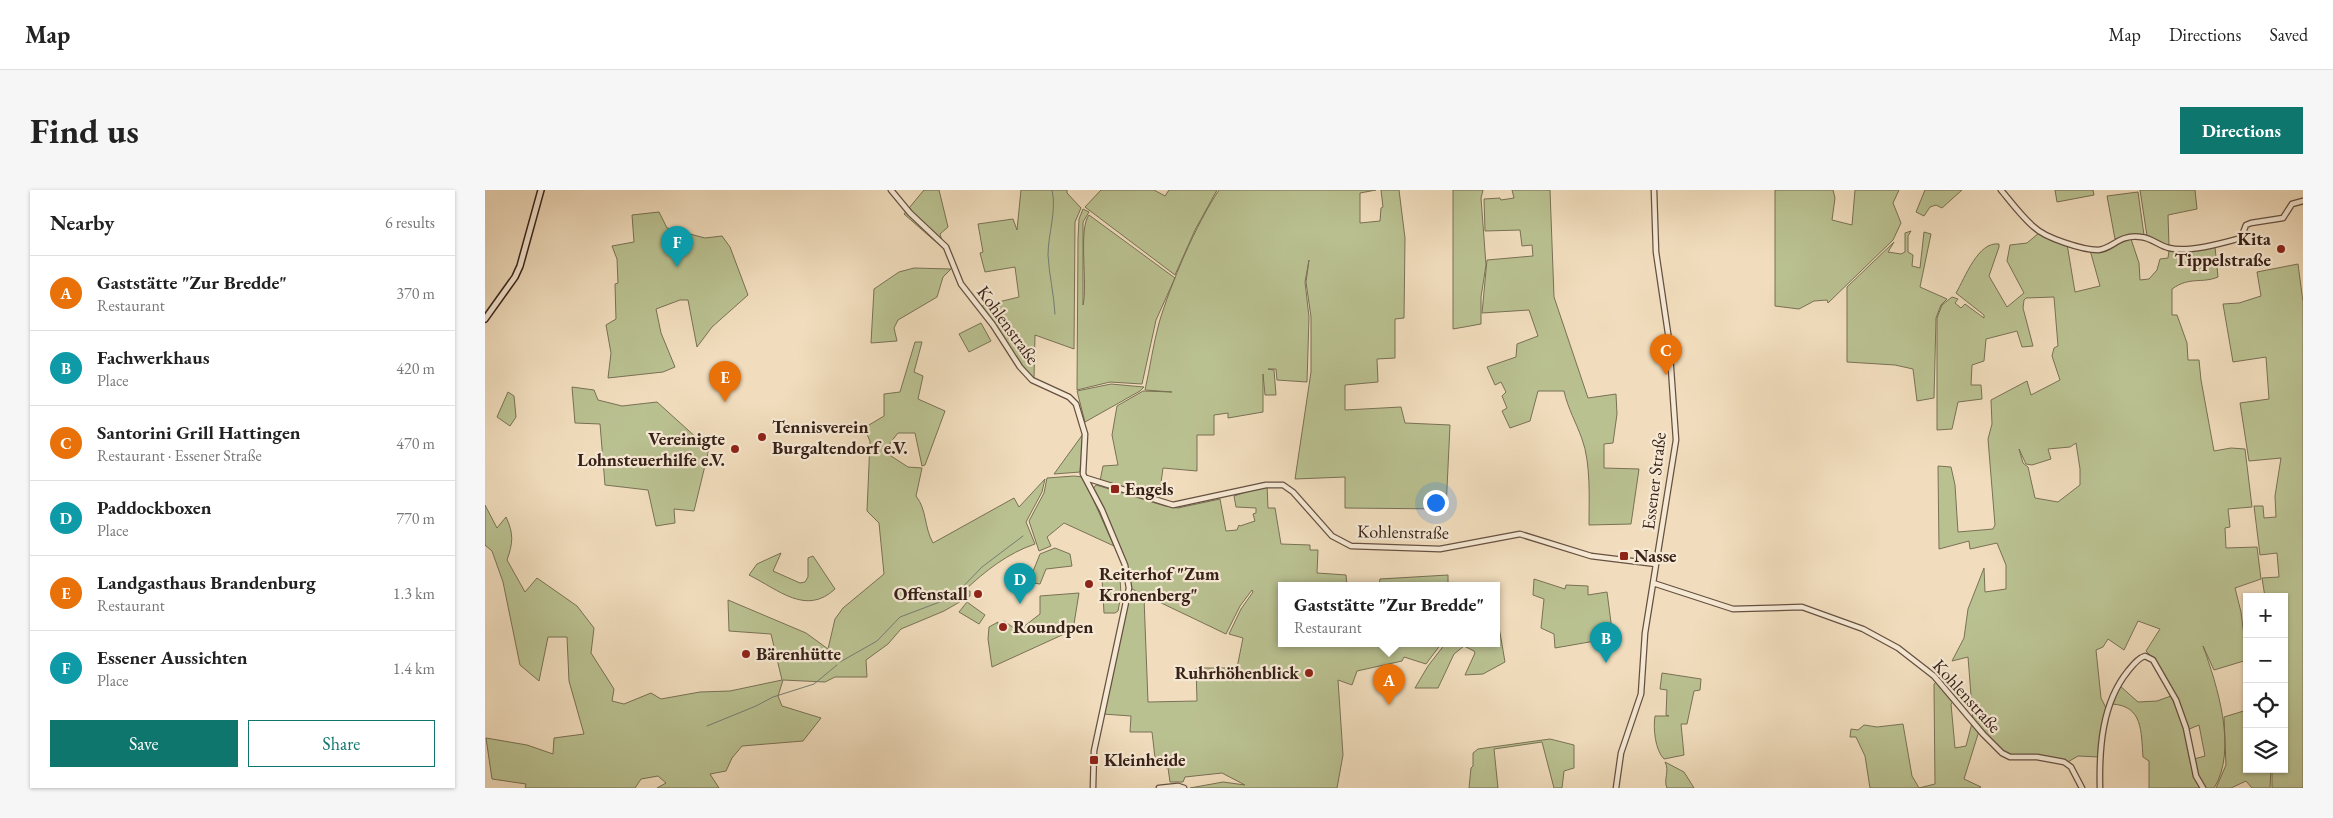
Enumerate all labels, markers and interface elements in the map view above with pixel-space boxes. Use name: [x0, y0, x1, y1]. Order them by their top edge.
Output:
text: Map: [25, 19, 70, 50]
text: Map: [2109, 23, 2141, 46]
text: Directions: [2169, 23, 2241, 46]
text: Saved: [2269, 23, 2308, 46]
button: Directions: [2180, 107, 2303, 154]
text: Find us: [30, 108, 139, 153]
text: Nearby: [50, 209, 114, 236]
text: 6 results: [385, 212, 435, 233]
pin: F: [661, 226, 693, 267]
place label: Kita Tippelstraße: [2175, 227, 2271, 271]
marker: Kita Tippelstraße: [2275, 243, 2287, 255]
text: Gaststätte "Zur Bredde": [97, 270, 287, 295]
street label: Kohlenstraße: [972, 281, 1045, 369]
text: A: [60, 283, 72, 304]
text: 370 m: [396, 283, 435, 304]
text: Restaurant: [97, 295, 165, 316]
pin: C: [1650, 334, 1682, 375]
text: Fachwerkhaus: [97, 345, 209, 370]
text: B: [61, 358, 71, 379]
text: 420 m: [396, 358, 435, 379]
pin: E: [709, 361, 741, 402]
text: Place: [97, 370, 129, 391]
place label: Tennisverein Burgaltendorf e.V.: [772, 415, 908, 459]
text: Santorini Grill Hattingen: [97, 420, 301, 445]
place label: Vereinigte Lohnsteuerhilfe e.V.: [577, 427, 725, 471]
marker: Tennisverein Burgaltendorf e.V.: [756, 431, 768, 443]
street label: Essener Straße: [1636, 431, 1671, 531]
text: C: [60, 433, 72, 454]
text: 470 m: [396, 433, 435, 454]
marker: Vereinigte Lohnsteuerhilfe e.V.: [729, 443, 741, 455]
text: Restaurant · Essener Straße: [97, 445, 262, 466]
place label: Engels: [1125, 477, 1174, 500]
marker: Engels: [1109, 483, 1121, 495]
your location: [1423, 490, 1449, 516]
text: Paddockboxen: [97, 495, 212, 520]
text: D: [60, 508, 72, 529]
text: 770 m: [396, 508, 435, 529]
street label: Kohlenstraße: [1357, 519, 1449, 544]
text: Place: [97, 520, 129, 541]
place label: Nasse: [1634, 544, 1677, 567]
marker: Nasse: [1618, 550, 1630, 562]
place label: Reiterhof "Zum Kronenberg": [1099, 562, 1220, 606]
pin: D: [1004, 563, 1036, 604]
text: Landgasthaus Brandenburg: [97, 570, 316, 595]
marker: Reiterhof "Zum Kronenberg": [1083, 578, 1095, 590]
place label: Offenstall: [894, 582, 968, 605]
popup: [1278, 582, 1500, 647]
text: E: [61, 583, 71, 604]
text: 1.3 km: [393, 583, 435, 604]
marker: Offenstall: [972, 588, 984, 600]
text: Gaststätte "Zur Bredde": [1294, 592, 1484, 617]
map controls: [2243, 593, 2288, 773]
button: +: [2243, 593, 2288, 638]
text: Restaurant: [97, 595, 165, 616]
place label: Roundpen: [1013, 615, 1093, 638]
text: Restaurant: [1294, 617, 1362, 638]
marker: Roundpen: [997, 621, 1009, 633]
pin: B: [1590, 622, 1622, 663]
button: −: [2243, 638, 2288, 683]
place label: Bärenhütte: [756, 642, 842, 665]
text: Essener Aussichten: [97, 645, 248, 670]
marker: Bärenhütte: [740, 648, 752, 660]
street label: Kohlenstraße: [1928, 654, 2007, 737]
text: F: [62, 658, 70, 679]
text: 1.4 km: [393, 658, 435, 679]
place label: Ruhrhöhenblick: [1175, 661, 1300, 684]
pin: A: [1373, 664, 1405, 705]
marker: Ruhrhöhenblick: [1303, 667, 1315, 679]
text: Place: [97, 670, 129, 691]
button: locate: [2243, 683, 2288, 728]
button: Save: [50, 720, 238, 767]
button: Share: [248, 720, 435, 767]
button: layers: [2243, 728, 2288, 773]
place label: Kleinheide: [1104, 748, 1186, 771]
marker: Kleinheide: [1088, 754, 1100, 766]

